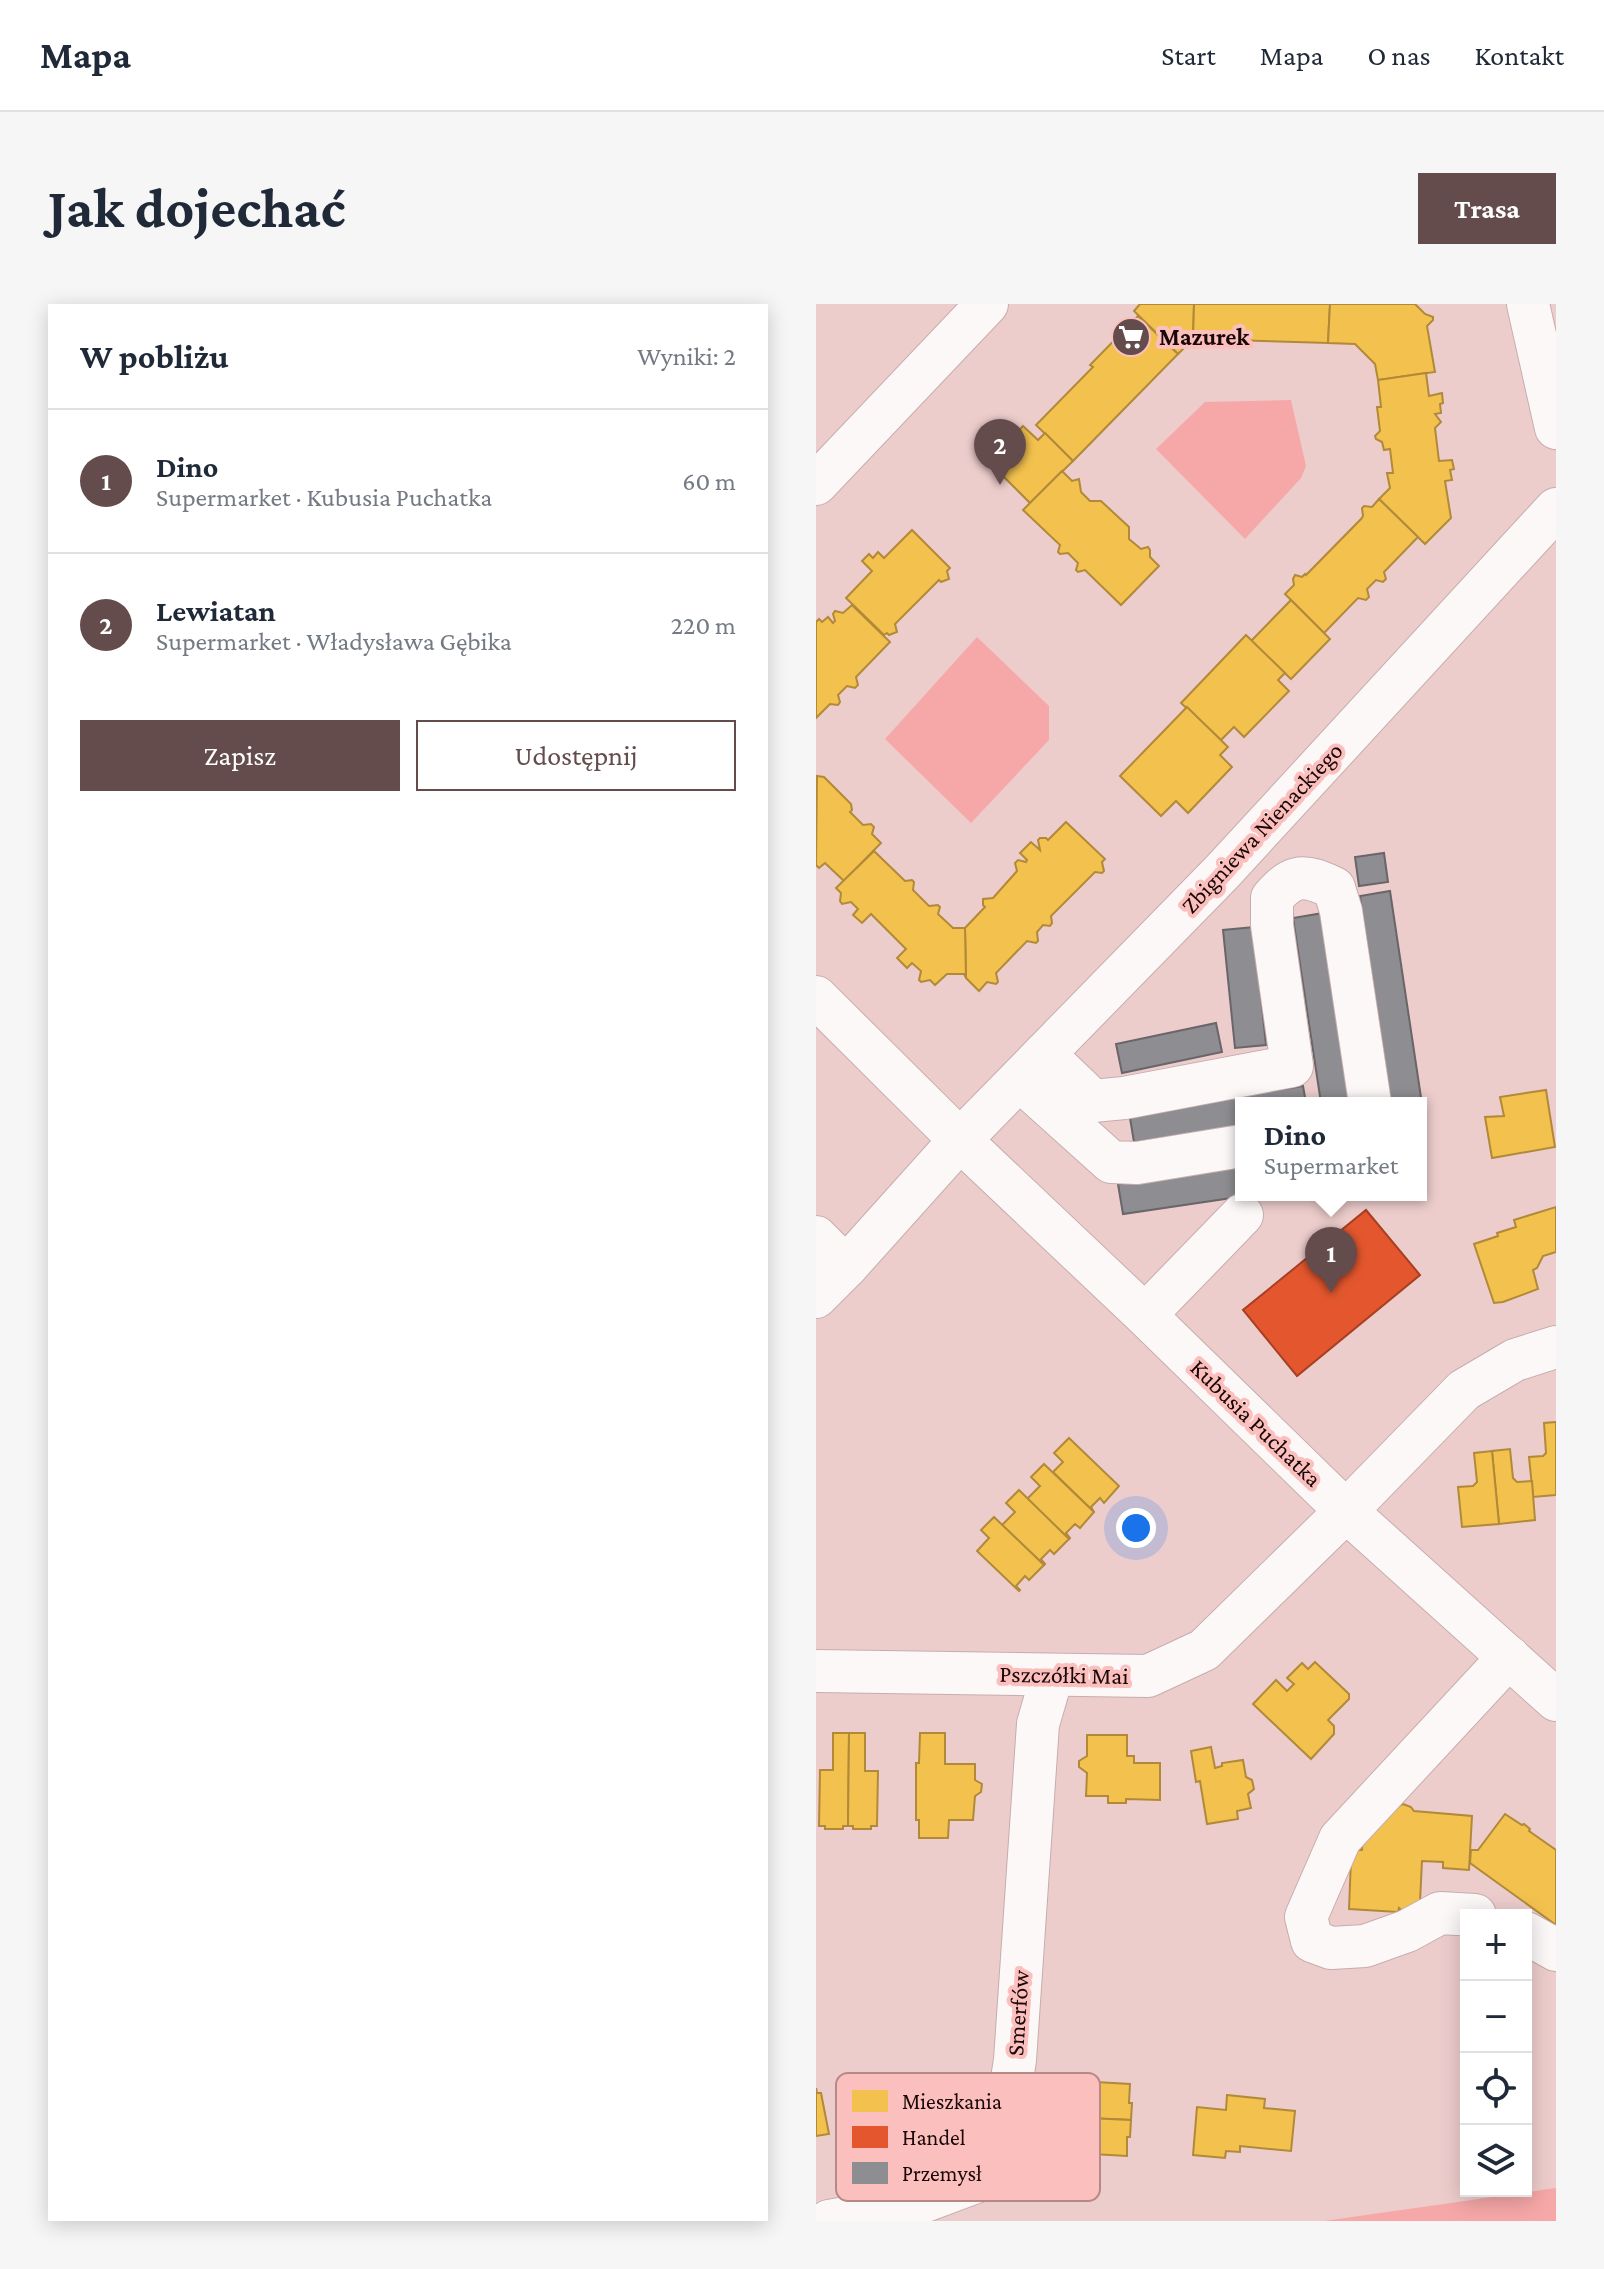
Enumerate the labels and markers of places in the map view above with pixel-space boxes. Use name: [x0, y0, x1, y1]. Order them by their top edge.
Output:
supermarket icon: Mazurek: [1110, 316, 1152, 358]
place label: Mazurek: [1159, 323, 1250, 350]
pin: 2: [974, 419, 1026, 485]
pin: 1: [1305, 1227, 1357, 1293]

